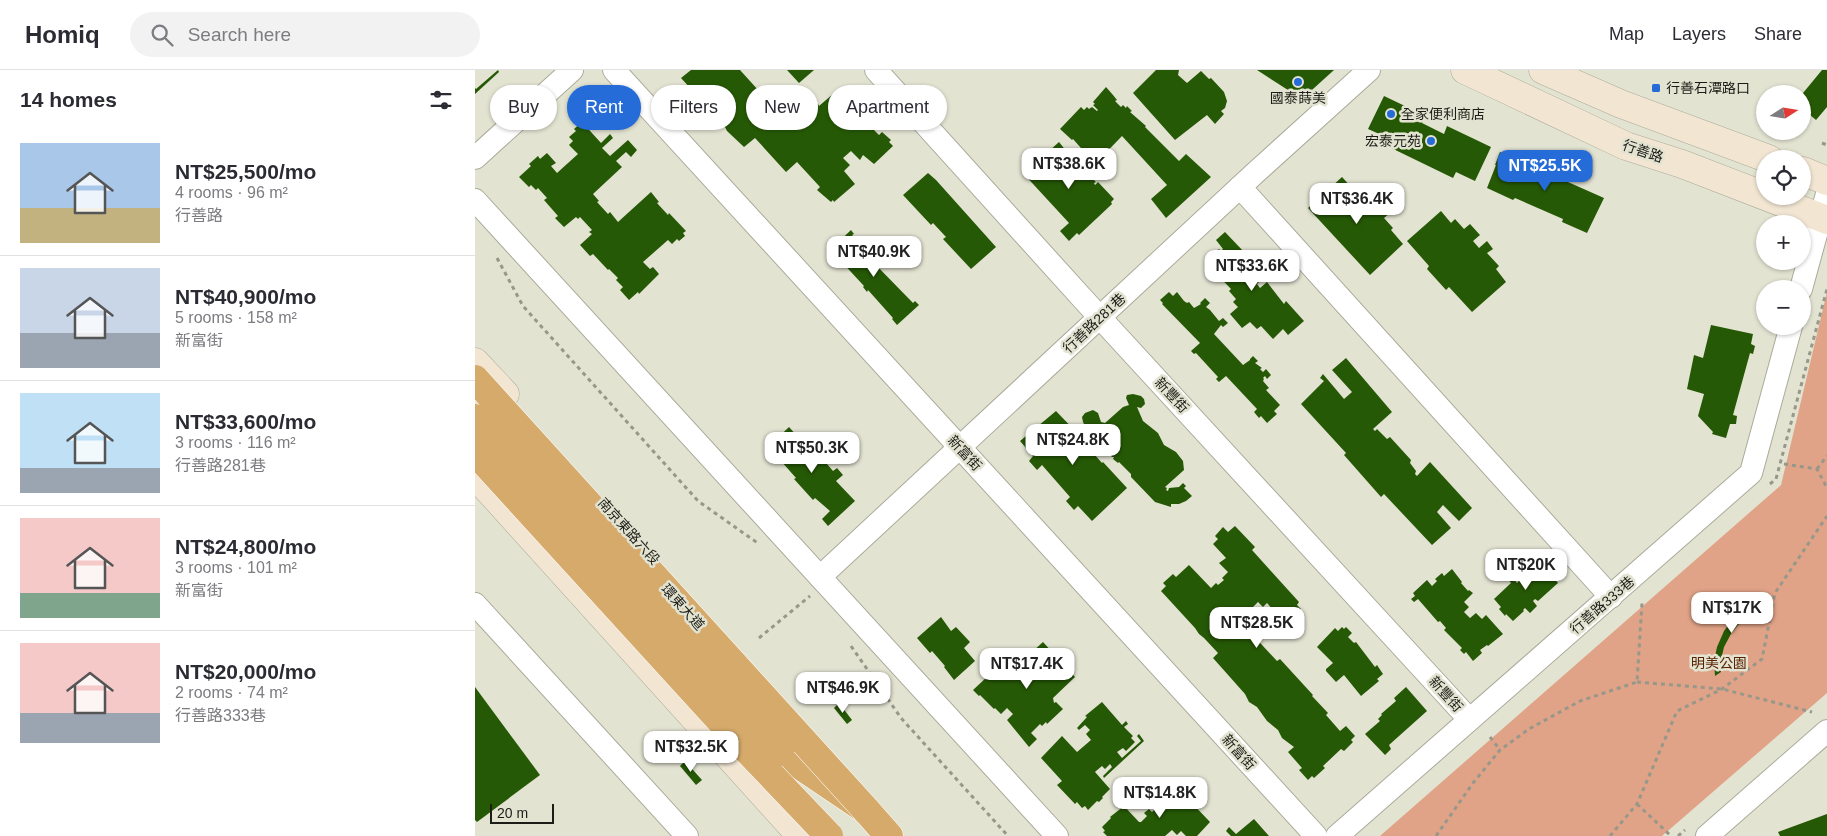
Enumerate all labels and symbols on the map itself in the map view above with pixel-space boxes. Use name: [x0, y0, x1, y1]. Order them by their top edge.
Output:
marker: 國泰蒔美: [1292, 76, 1304, 88]
place label: 行善石潭路口: [1666, 80, 1750, 96]
marker: 行善石潭路口: [1650, 82, 1662, 94]
north arrow: [1756, 85, 1811, 140]
place label: 國泰蒔美: [1270, 90, 1326, 106]
place label: 全家便利商店: [1401, 106, 1485, 122]
marker: 全家便利商店: [1385, 108, 1397, 120]
place label: 宏泰元苑: [1365, 133, 1421, 149]
marker: 宏泰元苑: [1425, 135, 1437, 147]
street label: 行善路: [1621, 137, 1665, 165]
pin: NT$38.6K: [1017, 148, 1121, 190]
pin: NT$25.5K: [1493, 150, 1597, 192]
pin: NT$36.4K: [1305, 182, 1409, 225]
pin: NT$40.9K: [822, 236, 926, 278]
pin: NT$33.6K: [1200, 250, 1304, 292]
street label: 行善路281巷: [1060, 290, 1128, 356]
street label: 新豐街: [1152, 374, 1192, 416]
pin: NT$24.8K: [1021, 424, 1125, 466]
pin: NT$50.3K: [760, 432, 864, 474]
street label: 新富街: [945, 432, 985, 474]
street label: 南京東路六段: [595, 494, 663, 568]
pin: NT$20K: [1485, 548, 1567, 591]
street label: 行善路333巷: [1567, 573, 1637, 637]
street label: 環東大道: [658, 581, 708, 633]
pin: NT$17K: [1691, 592, 1773, 634]
pin: NT$28.5K: [1205, 606, 1309, 649]
pin: NT$17.4K: [975, 648, 1079, 690]
park label: 明美公園: [1691, 655, 1747, 671]
pin: NT$46.9K: [791, 672, 895, 714]
street label: 新豐街: [1426, 673, 1466, 715]
pin: NT$32.5K: [639, 730, 743, 773]
street label: 新富街: [1219, 731, 1259, 773]
pin: NT$14.8K: [1108, 776, 1212, 819]
scale bar: [490, 801, 554, 824]

